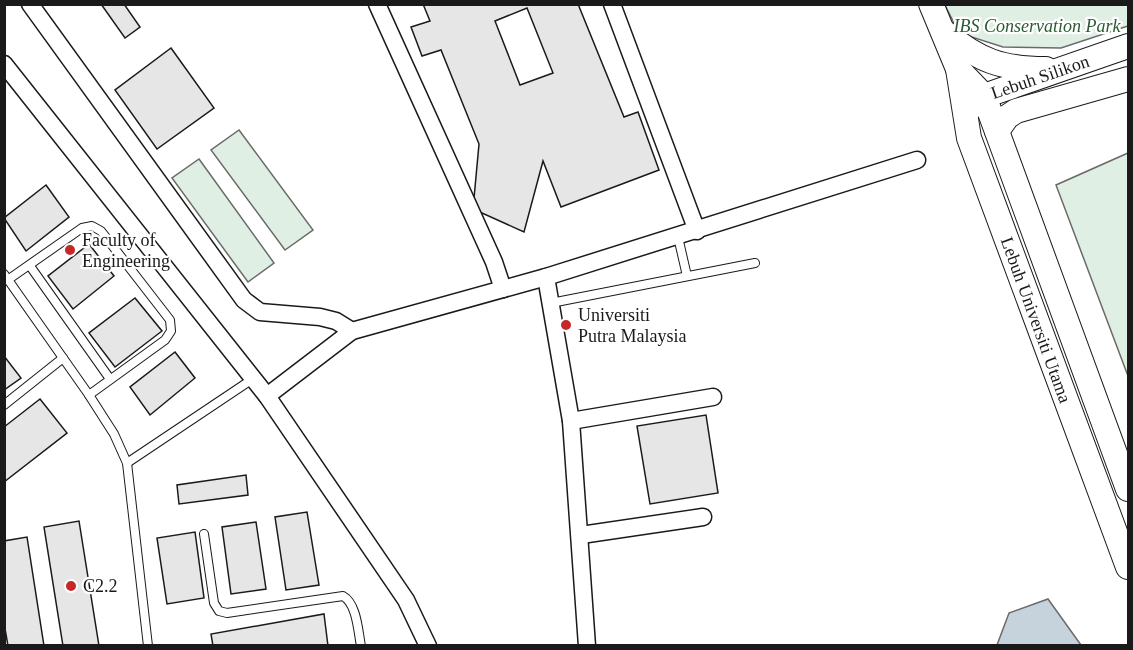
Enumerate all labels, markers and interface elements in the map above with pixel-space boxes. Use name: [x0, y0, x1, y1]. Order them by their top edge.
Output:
park label: IBS Conservation Park: [953, 16, 1121, 36]
street label: Lebuh Silikon: [988, 51, 1092, 103]
place label: Faculty of Engineering: [82, 230, 170, 271]
street label: Lebuh Universiti Utama: [997, 234, 1075, 406]
marker: Faculty of Engineering: [63, 243, 77, 257]
place label: Universiti Putra Malaysia: [578, 305, 686, 346]
marker: Universiti Putra Malaysia: [559, 318, 573, 332]
place label: C2.2: [83, 576, 118, 596]
marker: C2.2: [64, 579, 78, 593]

